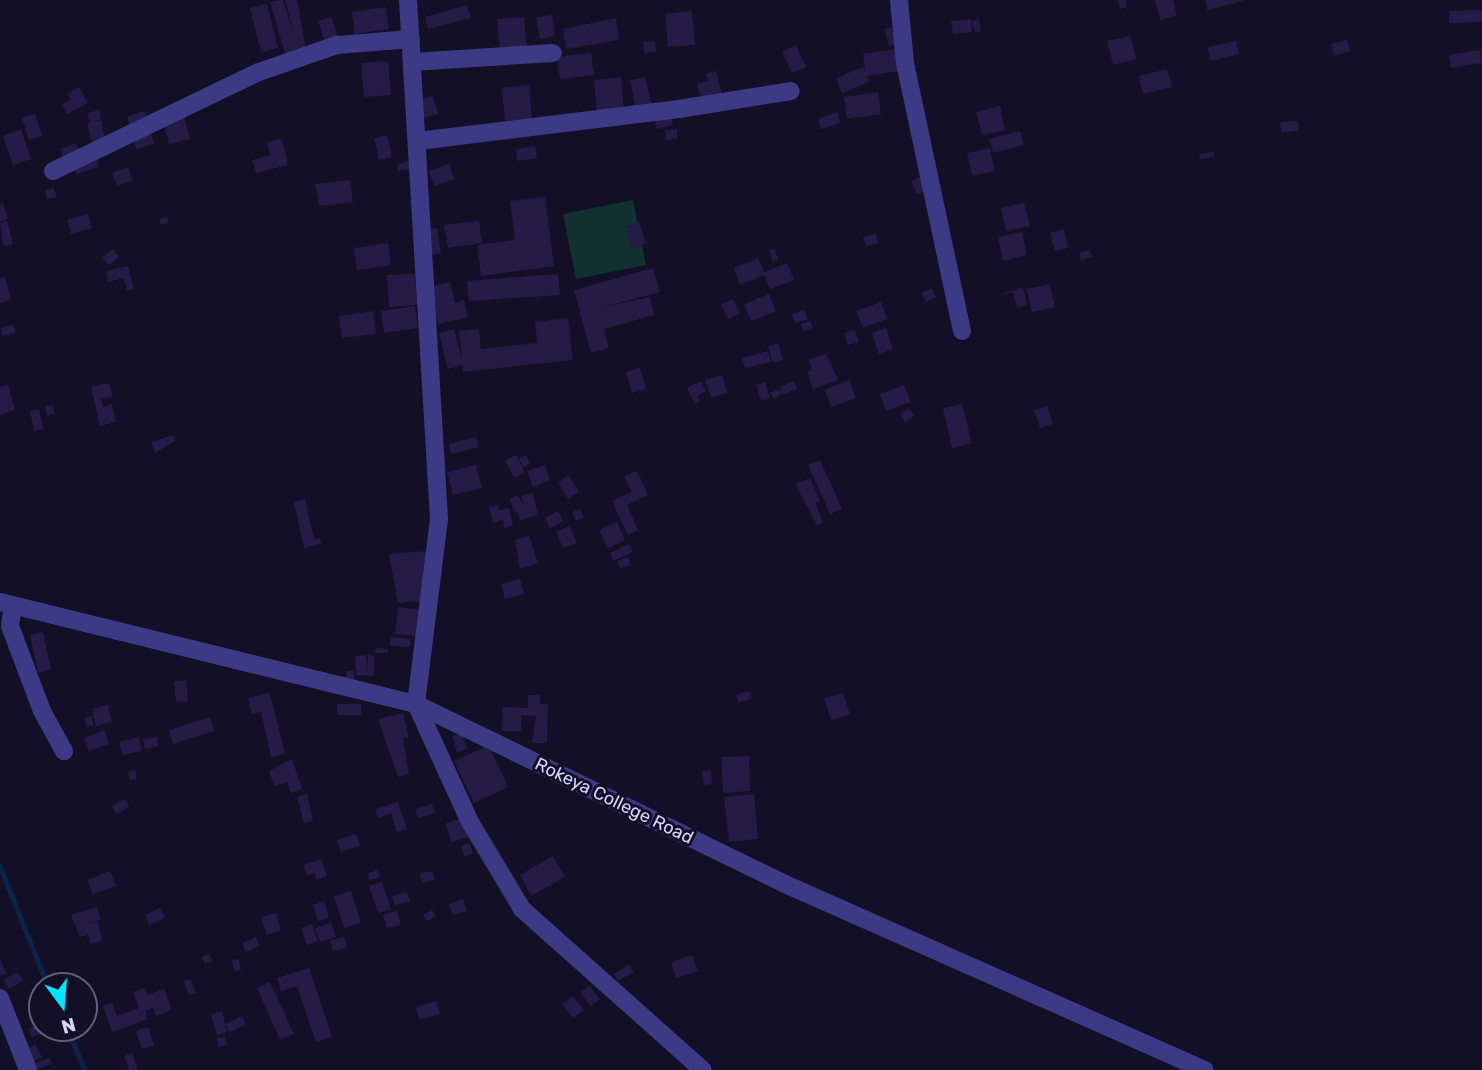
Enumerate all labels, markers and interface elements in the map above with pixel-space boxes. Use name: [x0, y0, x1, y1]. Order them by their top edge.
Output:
street label: Rokeya College Road: [531, 753, 697, 849]
north arrow: [28, 972, 98, 1042]
text: N: [59, 1013, 78, 1039]

